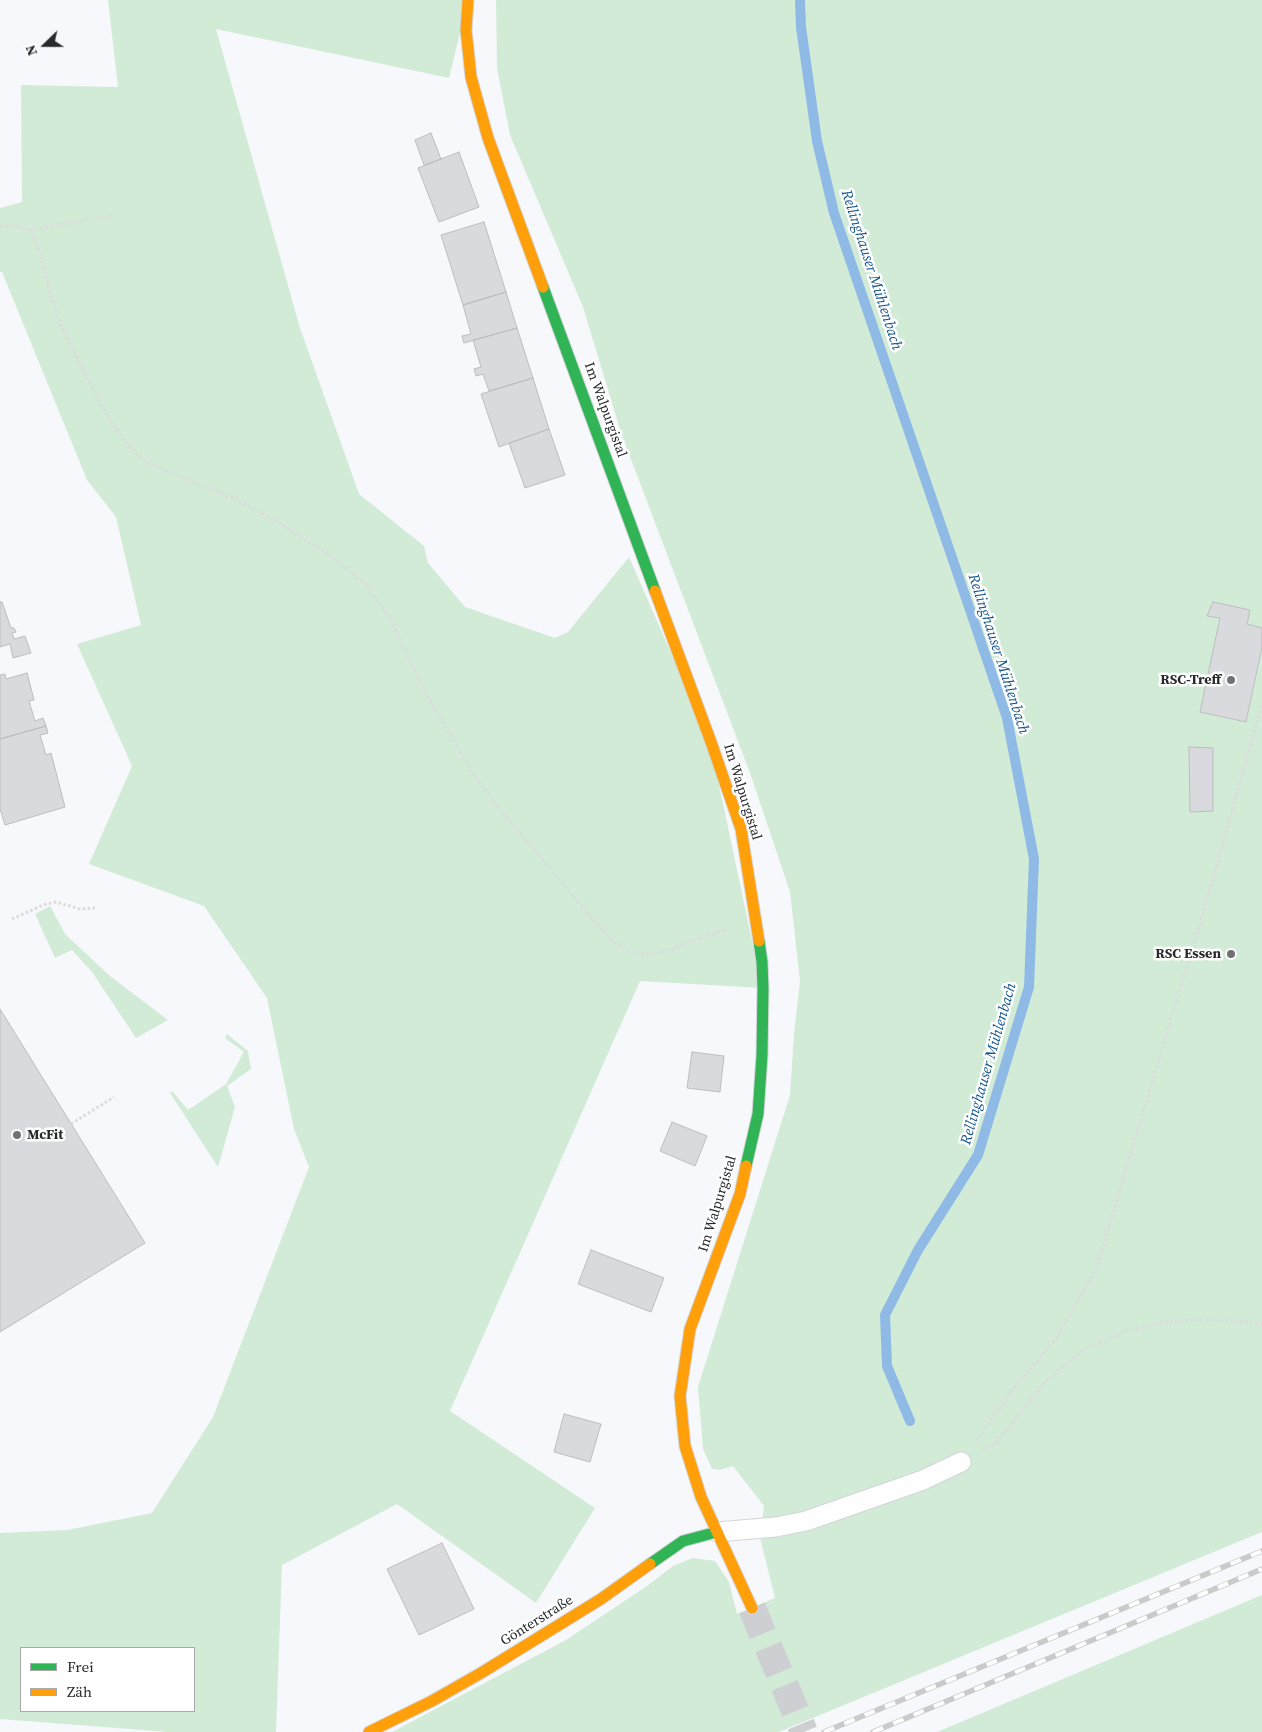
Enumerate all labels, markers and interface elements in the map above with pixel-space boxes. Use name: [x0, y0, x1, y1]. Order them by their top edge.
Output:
north arrow: [20, 20, 70, 70]
text: N: [20, 42, 42, 59]
water label: Rellinghauser Mühlenbach: [837, 188, 905, 352]
street label: Im Walpurgistal: [580, 360, 630, 460]
water label: Rellinghauser Mühlenbach: [964, 572, 1032, 736]
place label: RSC-Treff: [1160, 672, 1221, 688]
marker: RSC-Treff: [1225, 674, 1237, 686]
street label: Im Walpurgistal: [719, 742, 765, 842]
place label: RSC Essen: [1155, 946, 1221, 962]
marker: RSC Essen: [1225, 948, 1237, 960]
water label: Rellinghauser Mühlenbach: [957, 981, 1021, 1147]
place label: McFit: [27, 1127, 63, 1143]
marker: McFit: [11, 1129, 23, 1141]
street label: Im Walpurgistal: [695, 1154, 741, 1254]
street label: Gönterstraße: [498, 1592, 576, 1650]
legend: [20, 1647, 195, 1712]
text: Frei: [67, 1656, 94, 1677]
text: Zäh: [67, 1681, 92, 1702]

